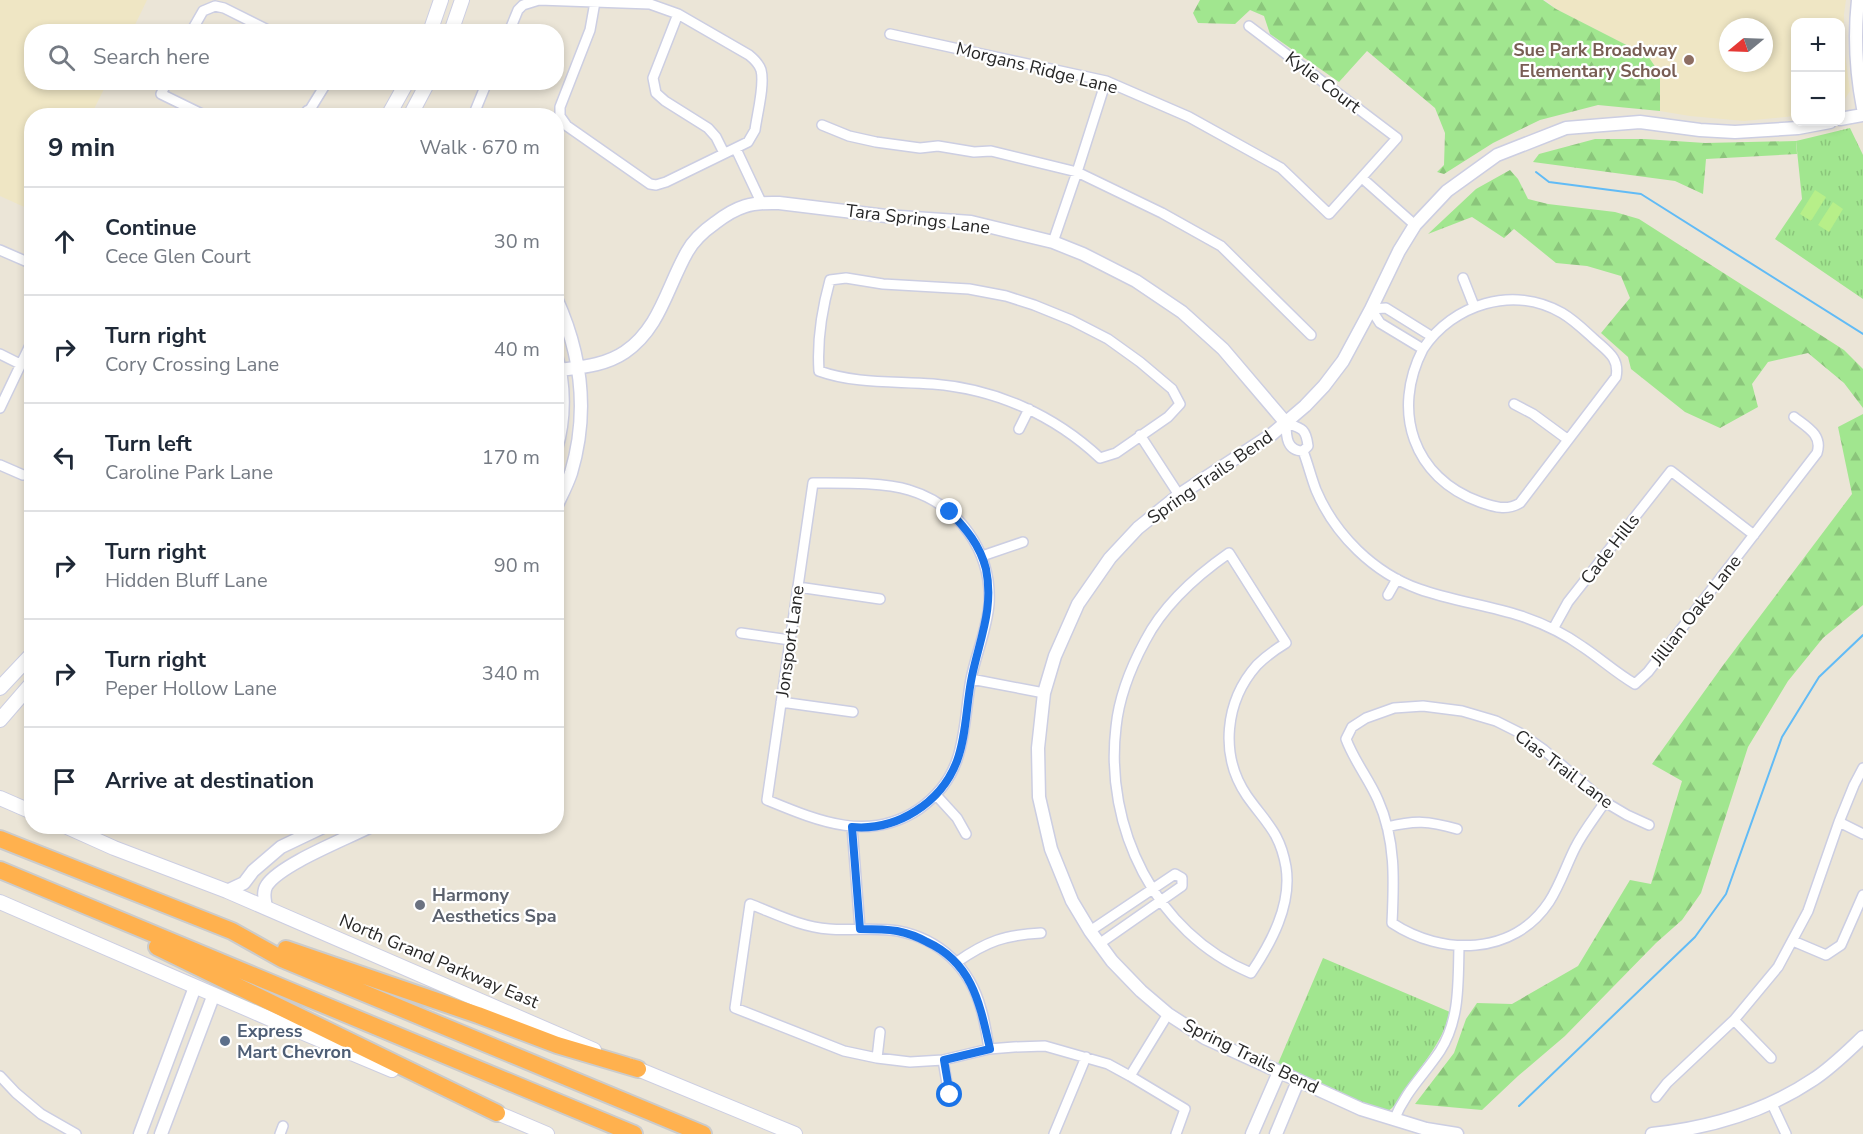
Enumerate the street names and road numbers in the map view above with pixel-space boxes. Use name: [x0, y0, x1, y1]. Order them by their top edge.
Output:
street label: Morgans Ridge Lane: [954, 36, 1120, 100]
street label: Kylie Court: [1280, 46, 1366, 119]
street label: Tara Springs Lane: [845, 198, 991, 240]
street label: Spring Trails Bend: [1142, 425, 1278, 529]
street label: Cade Hills: [1575, 509, 1645, 589]
street label: Jillian Oaks Lane: [1645, 550, 1747, 671]
street label: Jonsport Lane: [770, 584, 810, 699]
street label: Cias Trail Lane: [1510, 724, 1618, 814]
street label: North Grand Parkway East: [336, 908, 543, 1014]
street label: Spring Trails Bend: [1179, 1013, 1323, 1099]

